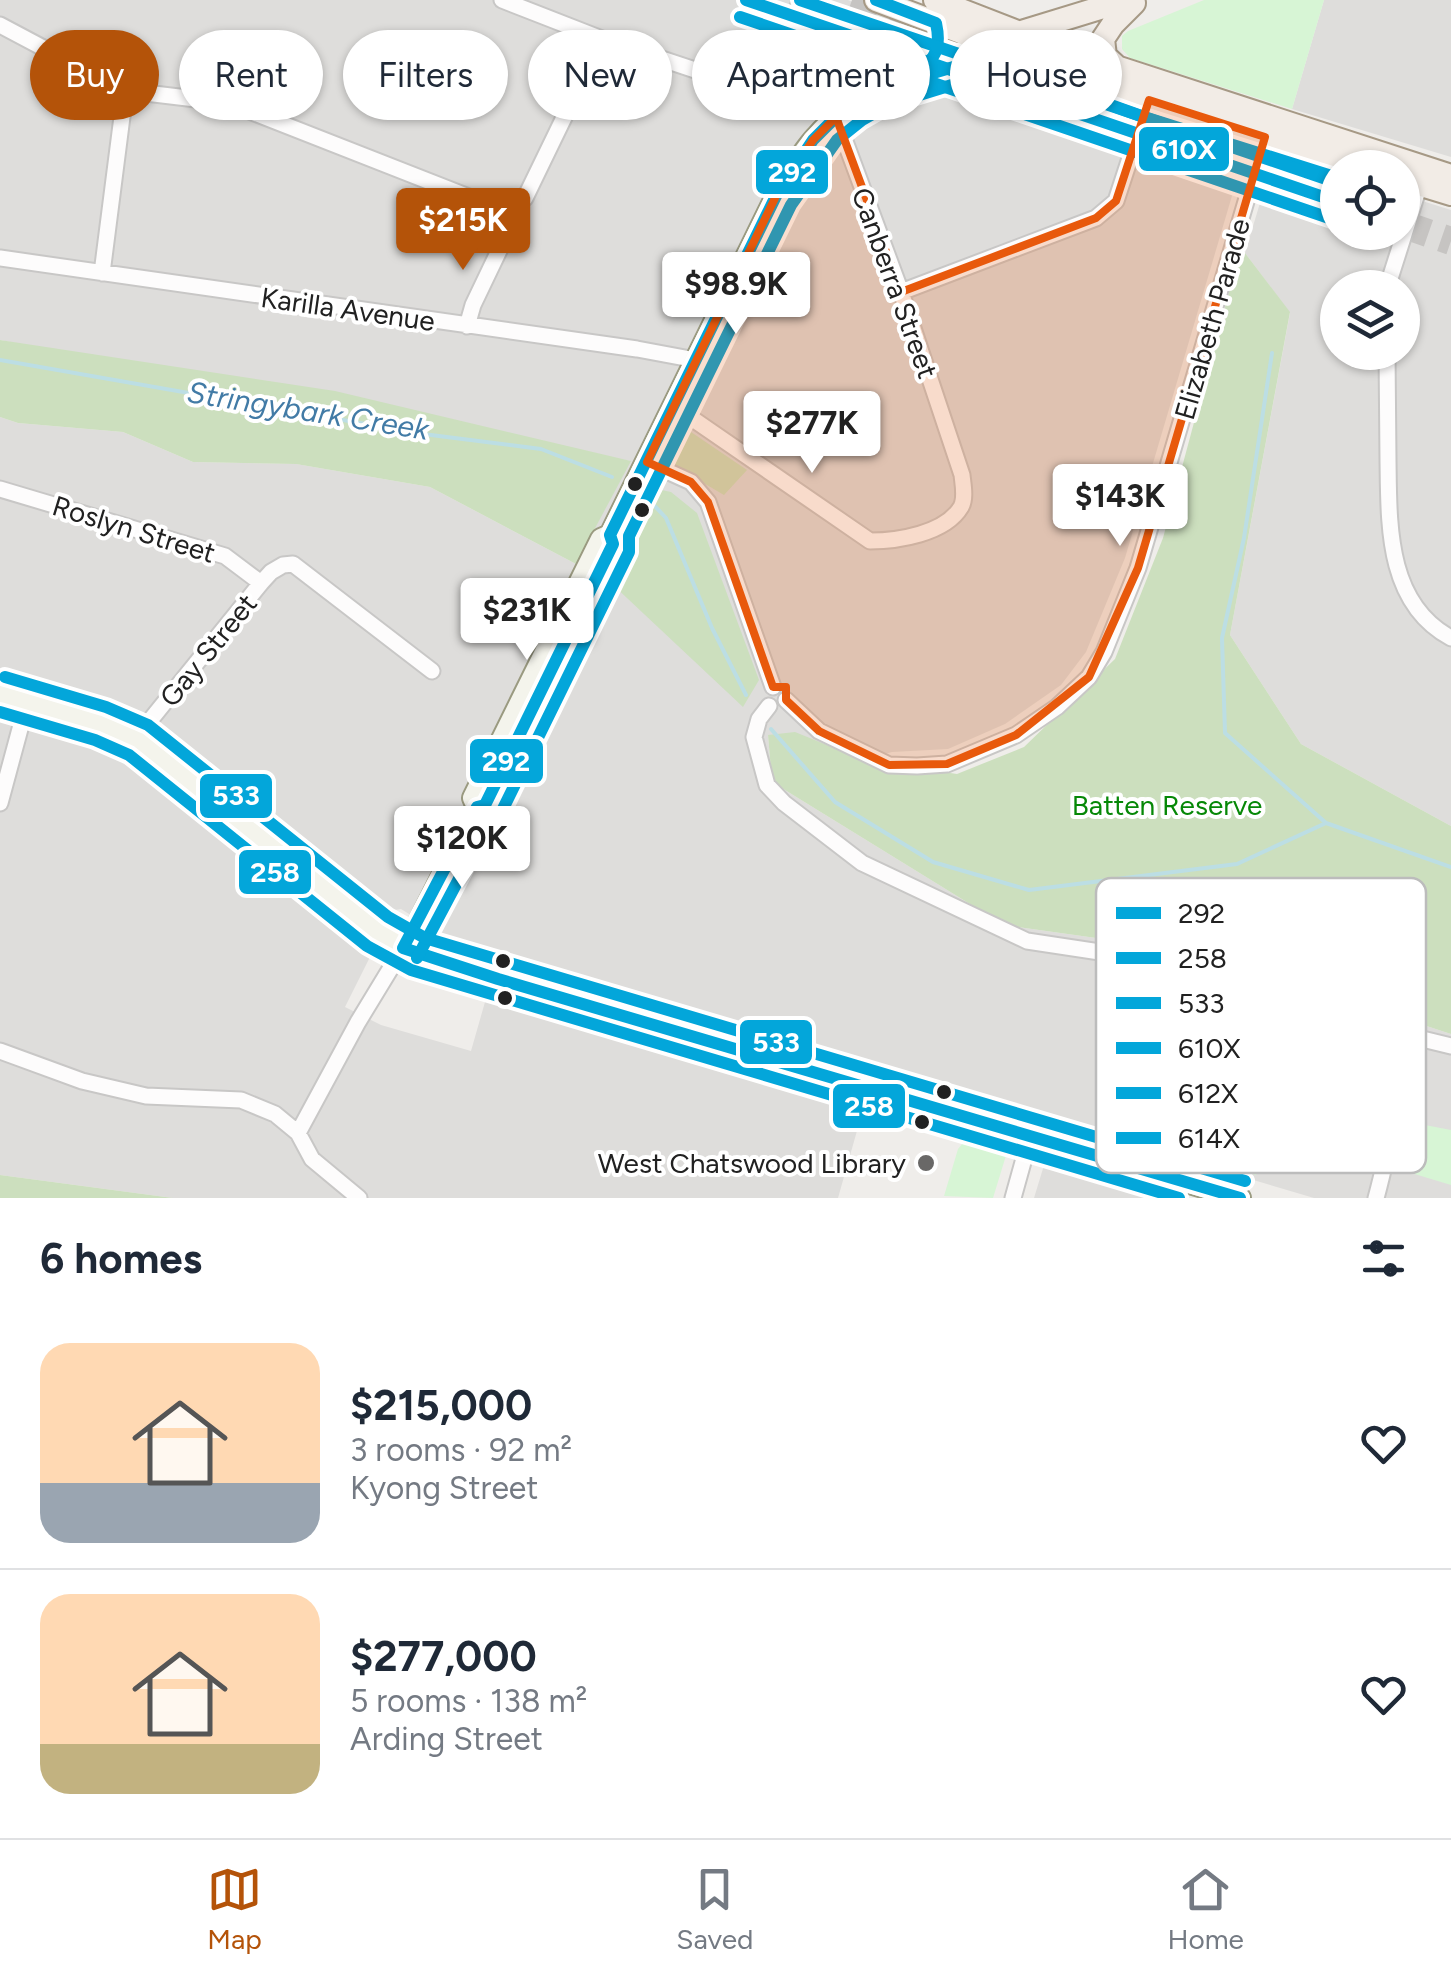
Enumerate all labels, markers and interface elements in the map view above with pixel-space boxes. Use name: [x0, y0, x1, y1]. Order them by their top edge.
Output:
chip: Buy: [30, 30, 159, 120]
chip: Rent: [179, 30, 323, 120]
chip: Filters: [343, 30, 508, 120]
chip: New: [528, 30, 672, 120]
chip: Apartment: [692, 30, 930, 120]
chip: House: [950, 30, 1122, 120]
line badge: 610X: [1137, 125, 1231, 173]
text: 610X: [1151, 132, 1217, 166]
line badge: 292: [754, 148, 830, 196]
map controls: [1320, 150, 1420, 370]
button: locate: [1320, 150, 1420, 250]
text: 292: [768, 155, 816, 189]
street label: Canberra Street: [845, 183, 945, 383]
pin: $215K: [393, 188, 533, 273]
text: $215K: [418, 201, 508, 239]
street label: Elizabeth Parade: [1167, 214, 1257, 424]
pin: $98.9K: [655, 252, 817, 337]
text: $98.9K: [684, 265, 788, 303]
button: layers: [1320, 270, 1420, 370]
street label: Karilla Avenue: [259, 280, 437, 338]
water label: Stringybark Creek: [185, 373, 433, 448]
pin: $277K: [742, 391, 882, 476]
text: $277K: [765, 404, 859, 442]
pin: $143K: [1050, 464, 1190, 549]
unlabelled marker: [625, 474, 645, 494]
text: $143K: [1075, 477, 1165, 515]
street label: Roslyn Street: [48, 488, 220, 570]
unlabelled marker: [632, 500, 652, 520]
pin: $231K: [457, 578, 597, 663]
street label: Gay Street: [152, 587, 264, 713]
text: $231K: [483, 591, 571, 629]
line badge: 292: [468, 737, 545, 785]
text: 292: [482, 744, 530, 778]
line badge: 533: [198, 772, 274, 820]
text: 533: [212, 778, 260, 812]
park label: Batten Reserve: [1072, 788, 1262, 822]
pin: $120K: [392, 806, 532, 891]
text: $120K: [416, 819, 508, 857]
line badge: 258: [237, 848, 313, 896]
text: 258: [250, 855, 300, 889]
legend: [1096, 878, 1426, 1173]
text: 292: [1178, 896, 1225, 930]
text: 258: [1178, 941, 1227, 975]
unlabelled marker: [493, 951, 513, 971]
text: 533: [1178, 986, 1225, 1020]
unlabelled marker: [495, 988, 515, 1008]
line badge: 533: [738, 1018, 814, 1066]
text: 533: [752, 1025, 800, 1059]
text: 610X: [1178, 1031, 1241, 1065]
text: 612X: [1178, 1076, 1238, 1110]
line badge: 258: [831, 1082, 907, 1130]
unlabelled marker: [934, 1082, 954, 1102]
text: 258: [844, 1089, 894, 1123]
unlabelled marker: [912, 1112, 932, 1132]
text: 614X: [1178, 1121, 1240, 1155]
place label: West Chatswood Library: [598, 1146, 906, 1180]
marker: West Chatswood Library: [915, 1152, 937, 1174]
icon: filters: [1356, 1231, 1411, 1286]
text: 6 homes: [40, 1233, 202, 1284]
text: $215,000: [350, 1380, 532, 1431]
icon: home: [120, 1383, 240, 1503]
icon: heart: [1356, 1416, 1411, 1471]
text: 3 rooms · 92 m²: [350, 1431, 572, 1469]
text: Kyong Street: [350, 1469, 538, 1507]
text: $277,000: [350, 1631, 537, 1682]
icon: home: [120, 1634, 240, 1754]
icon: heart: [1356, 1667, 1411, 1722]
text: 5 rooms · 138 m²: [350, 1682, 587, 1720]
text: Arding Street: [350, 1720, 543, 1758]
tab: Map: [207, 1862, 262, 1956]
tab: Saved: [676, 1862, 753, 1956]
tab: Home: [1168, 1862, 1244, 1956]

